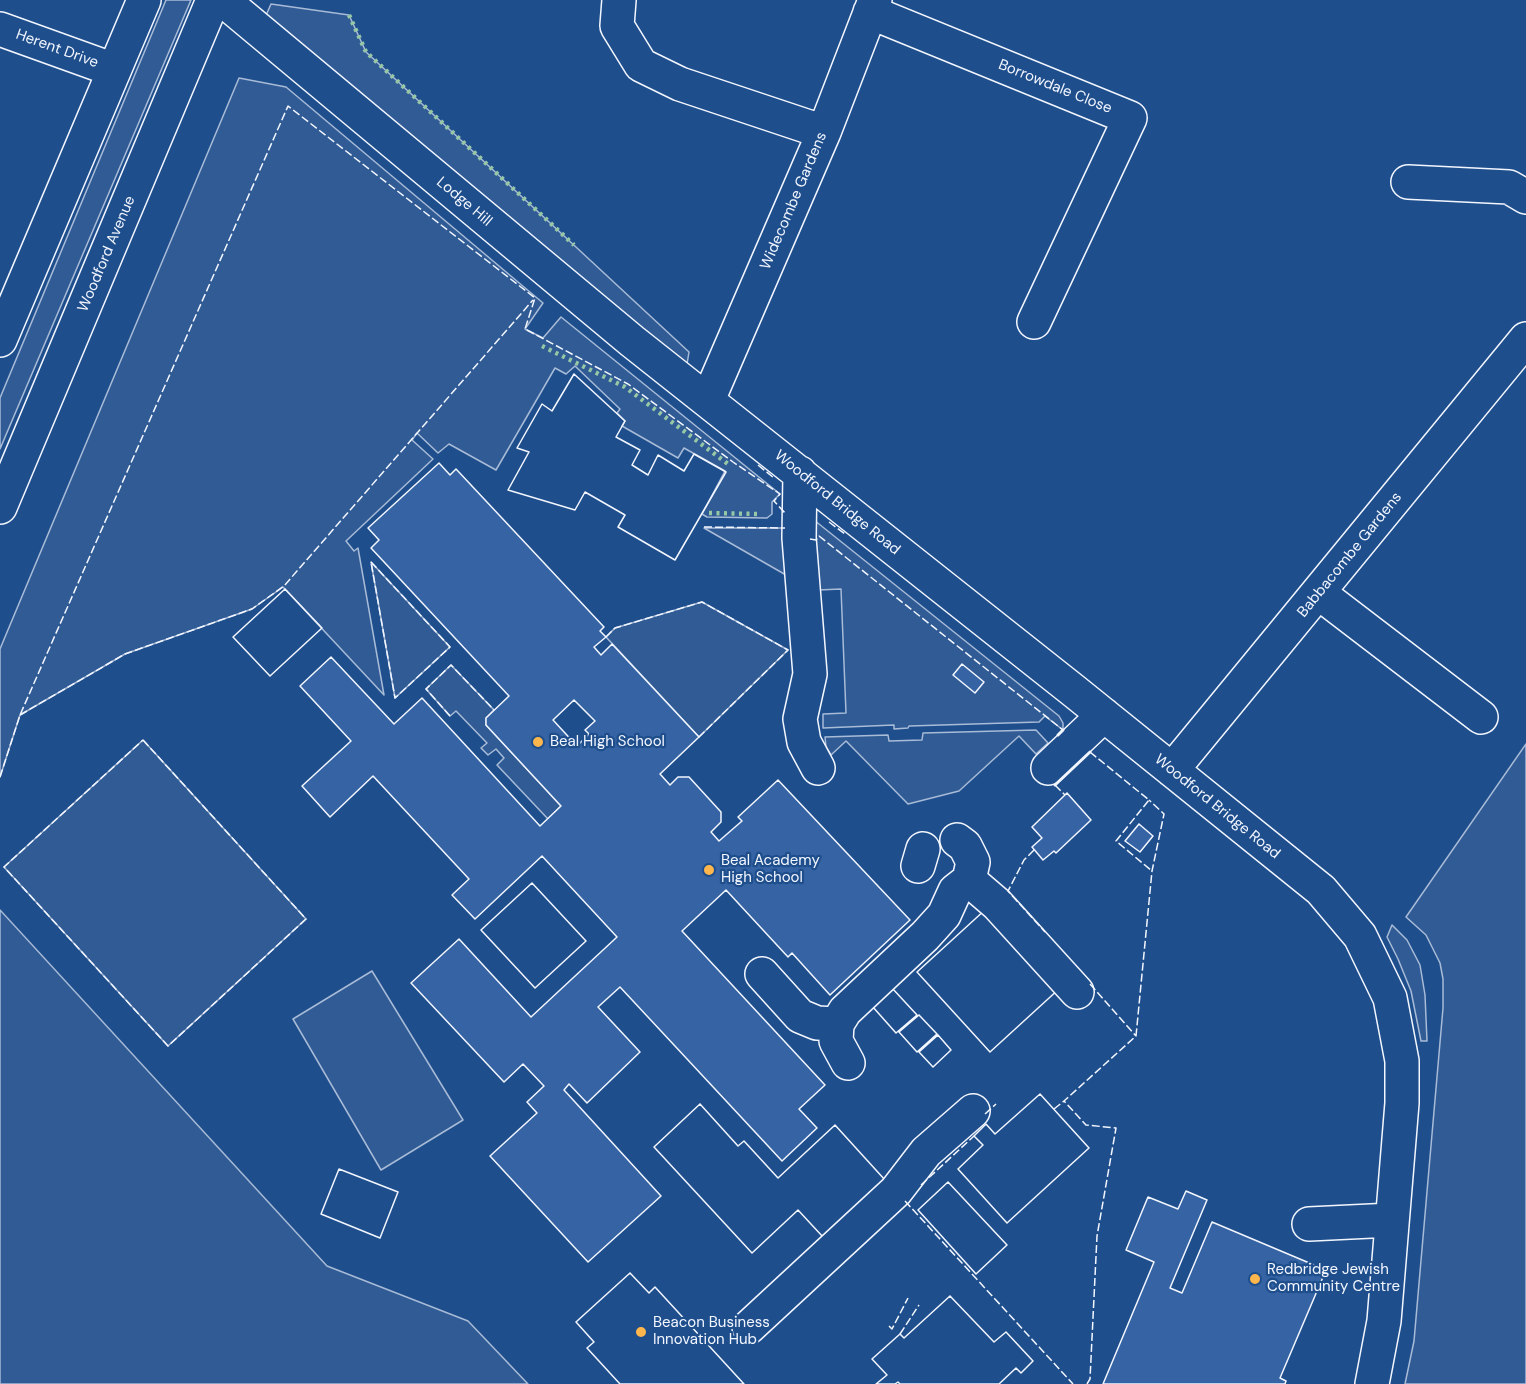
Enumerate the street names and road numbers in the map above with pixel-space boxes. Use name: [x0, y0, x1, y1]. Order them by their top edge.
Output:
street label: Herent Drive: [13, 26, 101, 72]
street label: Borrowdale Close: [996, 56, 1114, 118]
street label: Widecombe Gardens: [757, 130, 831, 272]
street label: Lodge Hill: [433, 174, 495, 230]
street label: Woodford Avenue: [74, 193, 140, 315]
street label: Woodford Bridge Road: [771, 447, 903, 559]
street label: Babbacombe Gardens: [1294, 489, 1406, 621]
street label: Woodford Bridge Road: [1151, 751, 1283, 863]

